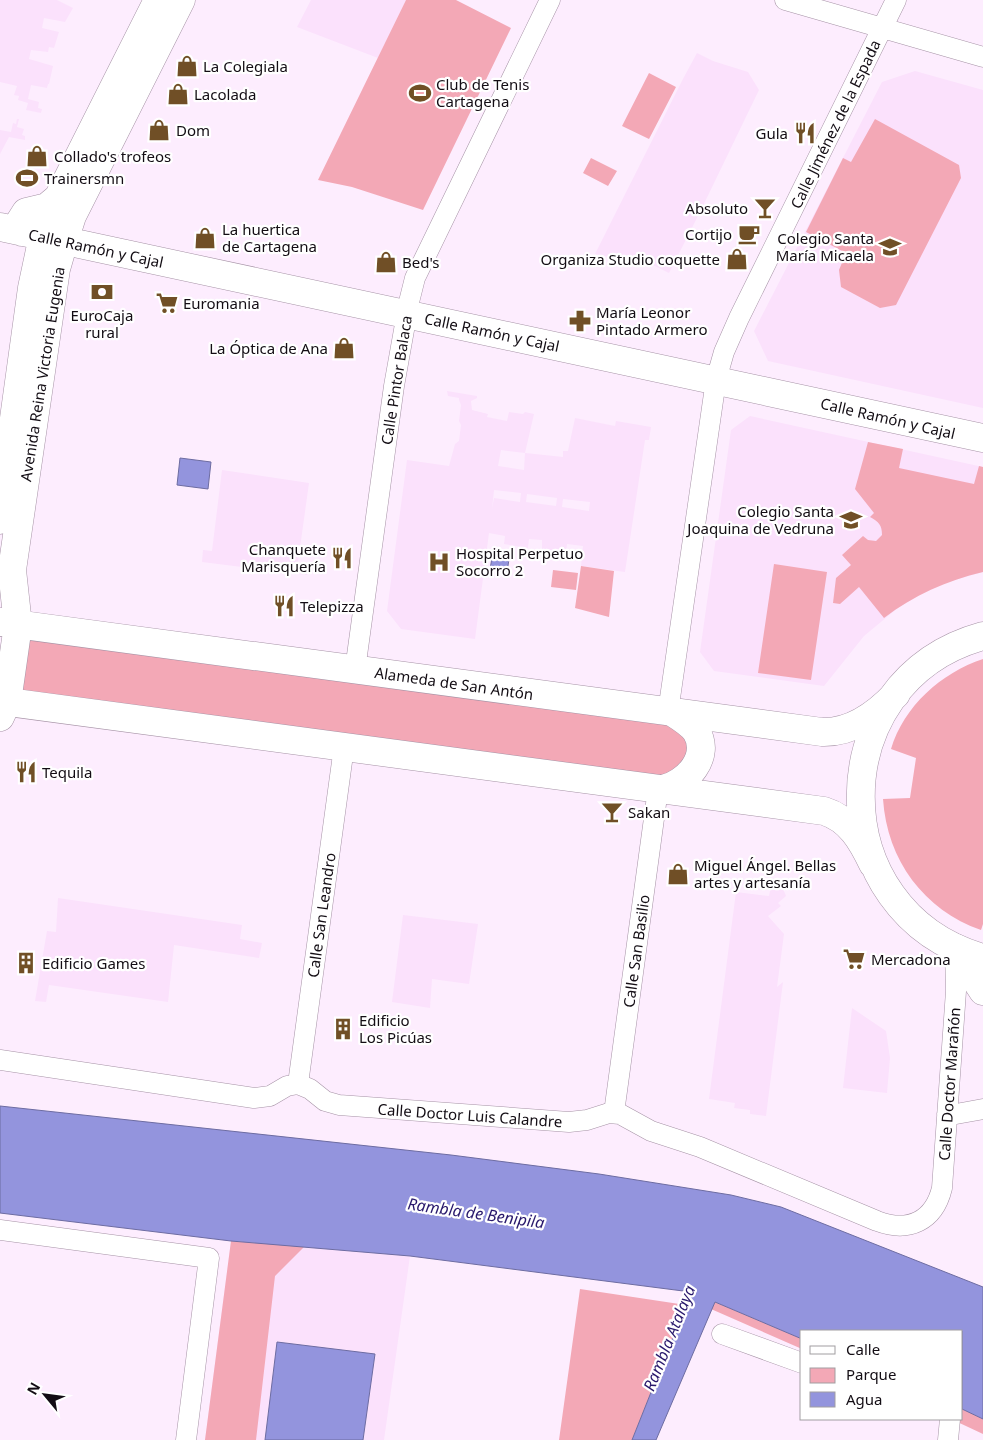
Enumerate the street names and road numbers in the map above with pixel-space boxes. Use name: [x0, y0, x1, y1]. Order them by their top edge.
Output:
street label: Calle Jiménez de la Espada: [785, 36, 885, 212]
street label: Calle Ramón y Cajal: [27, 224, 165, 272]
street label: Avenida Reina Victoria Eugenia: [15, 265, 69, 483]
street label: Calle Ramón y Cajal: [423, 308, 561, 356]
street label: Calle Pintor Balaca: [376, 314, 416, 446]
street label: Calle Ramón y Cajal: [819, 393, 957, 443]
street label: Alameda de San Antón: [373, 662, 535, 704]
street label: Calle San Leandro: [302, 851, 340, 979]
street label: Calle San Basilio: [618, 893, 654, 1009]
street label: Calle Doctor Marañón: [934, 1007, 964, 1161]
street label: Calle Doctor Luis Calandre: [377, 1099, 563, 1131]

